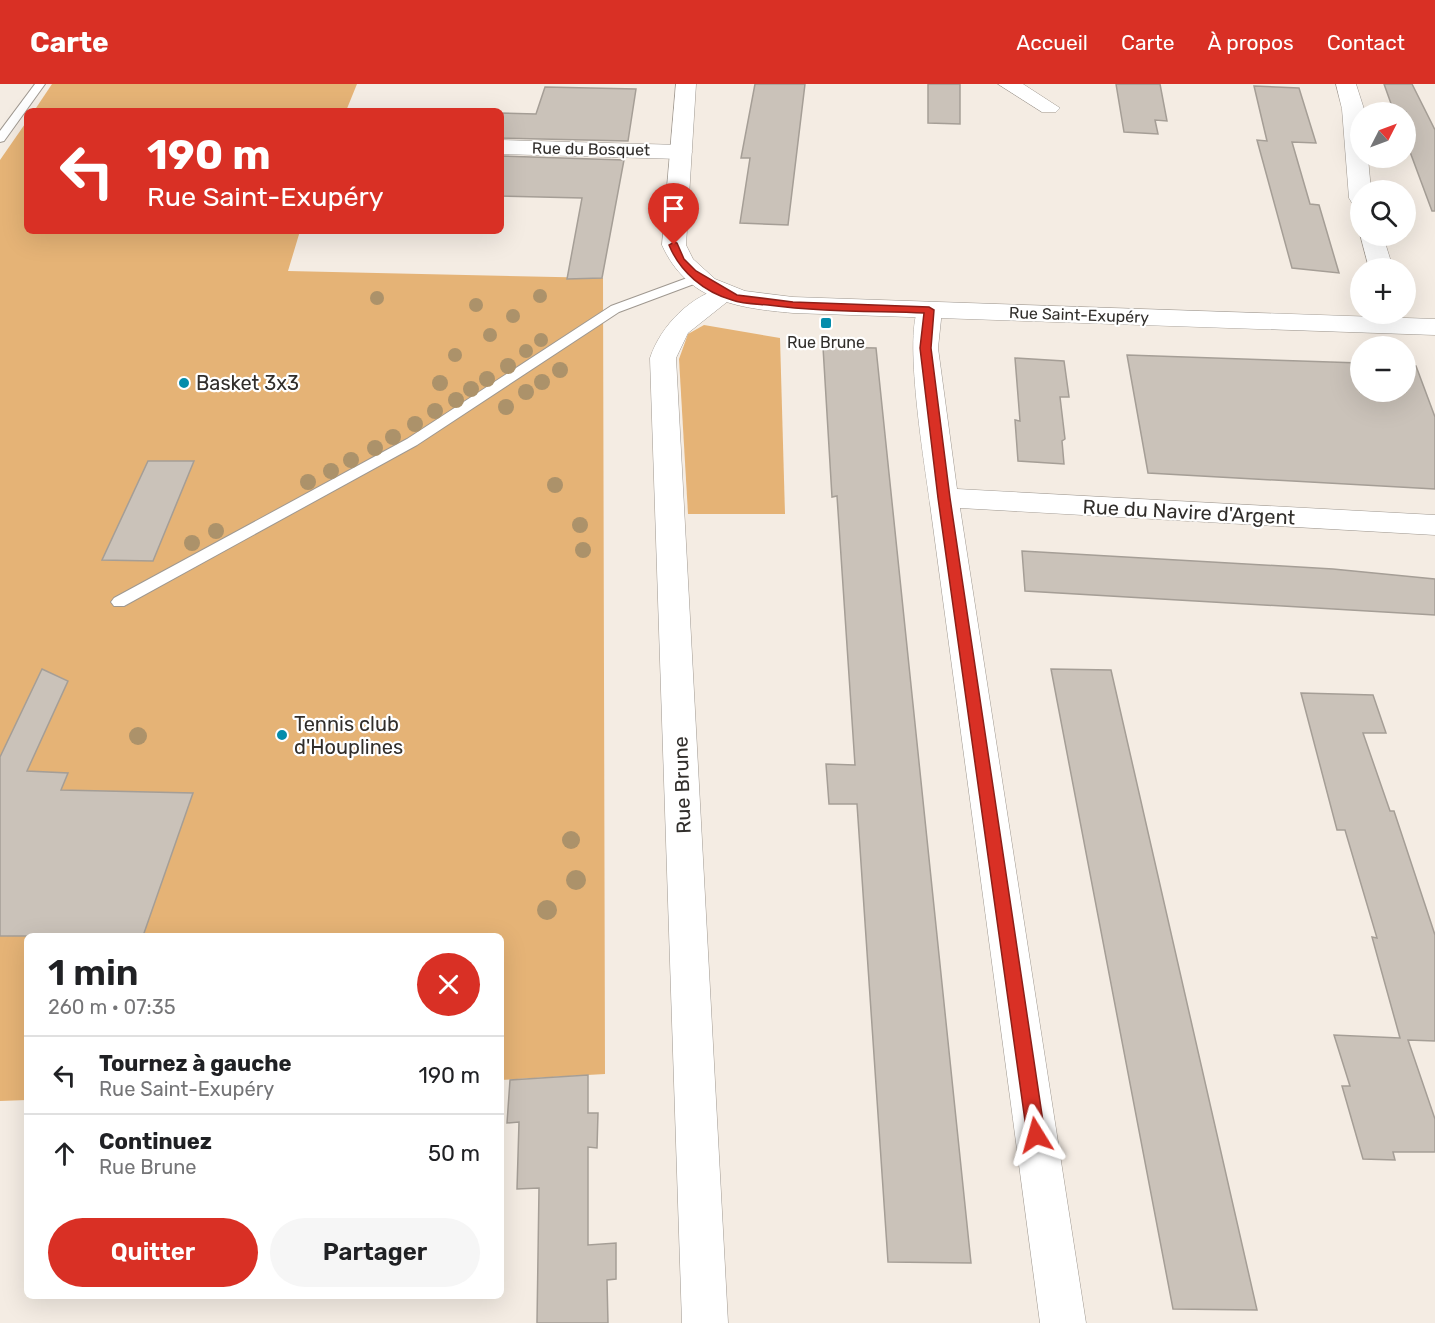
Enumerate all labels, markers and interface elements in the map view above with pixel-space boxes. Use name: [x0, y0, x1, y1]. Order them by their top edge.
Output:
text: Carte: [30, 26, 109, 59]
text: Accueil: [1016, 30, 1088, 55]
text: Carte: [1121, 30, 1174, 55]
text: À propos: [1207, 30, 1294, 55]
text: Contact: [1327, 30, 1405, 55]
north arrow: [1350, 102, 1416, 168]
map controls: [1350, 102, 1416, 402]
text: 190 m: [147, 130, 271, 180]
icon: left: [48, 132, 126, 210]
street label: Rue du Bosquet: [532, 138, 650, 160]
button: search: [1350, 180, 1416, 246]
text: Rue Saint-Exupéry: [147, 181, 384, 213]
pin: [648, 183, 699, 245]
icon: arrive: [657, 192, 690, 225]
button: +: [1350, 258, 1416, 324]
street label: Rue Saint-Exupéry: [1009, 303, 1150, 327]
marker: Rue Brune: [819, 316, 833, 330]
place label: Rue Brune: [787, 333, 865, 352]
button: −: [1350, 336, 1416, 402]
place label: Basket 3x3: [196, 371, 299, 395]
marker: Basket 3x3: [177, 376, 191, 390]
street label: Rue du Navire d'Argent: [1082, 494, 1296, 530]
place label: Tennis club d'Houplines: [294, 712, 403, 759]
marker: Tennis club d'Houplines: [275, 728, 289, 742]
street label: Rue Brune: [668, 736, 696, 834]
text: 1 min: [48, 951, 139, 994]
button: close: [417, 953, 480, 1016]
text: 260 m · 07:35: [48, 995, 176, 1019]
text: Tournez à gauche: [99, 1050, 292, 1077]
icon: left: [48, 1059, 81, 1092]
text: 190 m: [419, 1062, 480, 1089]
text: Rue Saint-Exupéry: [99, 1077, 274, 1101]
position arrow: [1004, 1103, 1068, 1167]
text: Continuez: [99, 1128, 212, 1155]
icon: ahead: [48, 1137, 81, 1170]
text: 50 m: [428, 1140, 480, 1167]
text: Rue Brune: [99, 1155, 197, 1179]
button: Quitter: [48, 1218, 258, 1287]
button: Partager: [270, 1218, 480, 1287]

